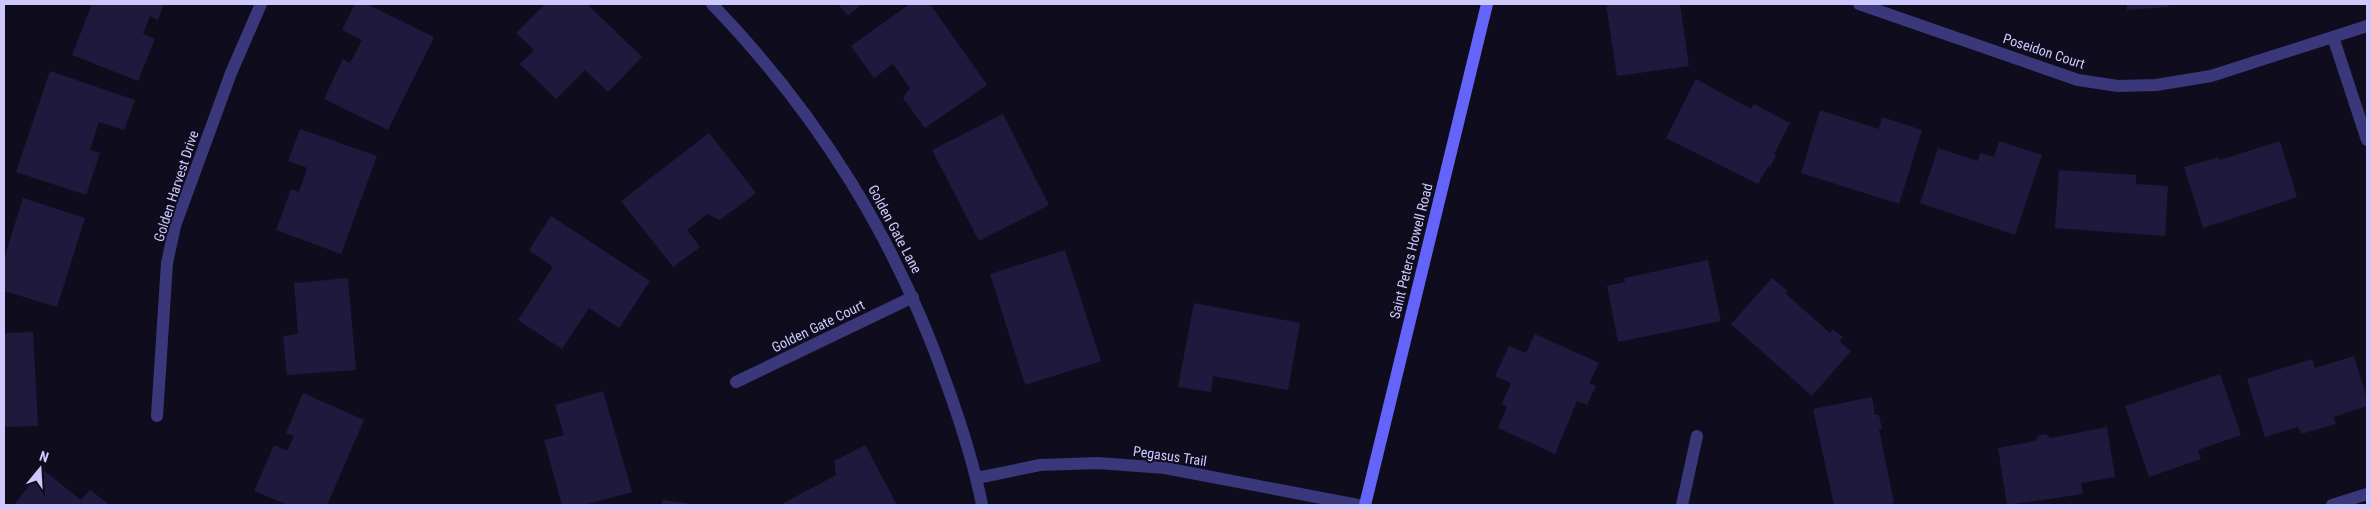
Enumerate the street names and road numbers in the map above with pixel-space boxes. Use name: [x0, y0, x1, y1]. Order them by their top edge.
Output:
street label: Poseidon Court: [2001, 30, 2087, 72]
street label: Golden Harvest Drive: [150, 128, 202, 244]
street label: Golden Gate Lane: [865, 182, 925, 276]
street label: Saint Peters Howell Road: [1386, 182, 1436, 320]
street label: Golden Gate Court: [769, 297, 867, 355]
street label: Pegasus Trail: [1132, 443, 1208, 469]

